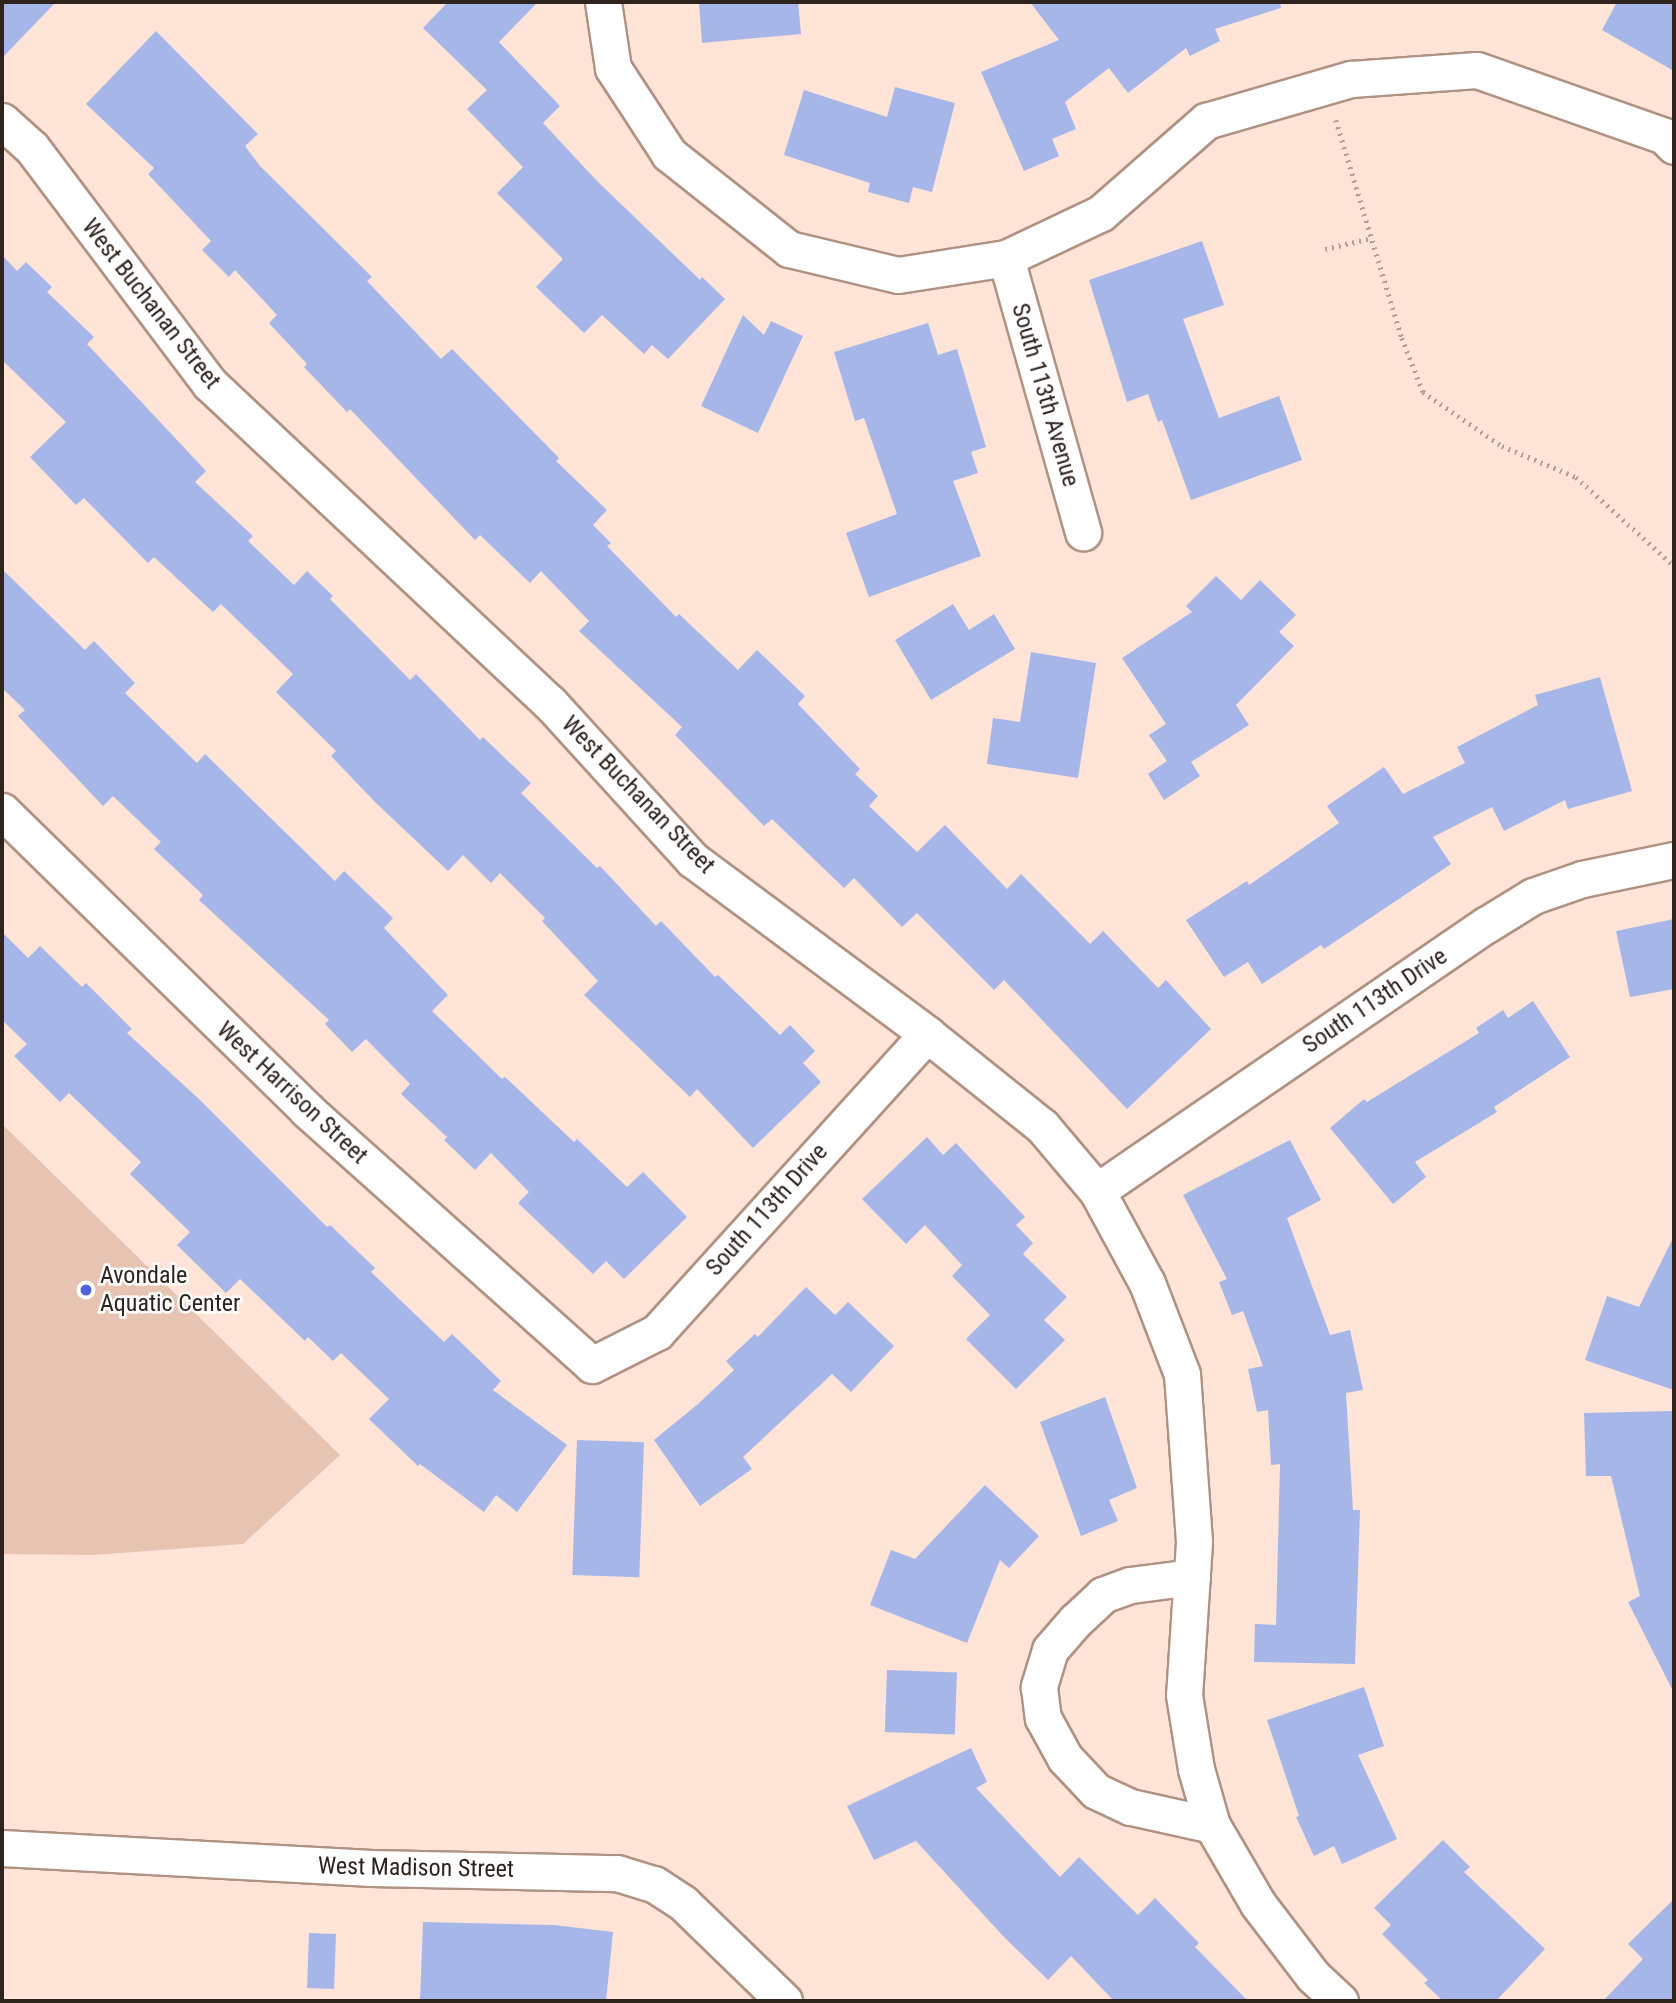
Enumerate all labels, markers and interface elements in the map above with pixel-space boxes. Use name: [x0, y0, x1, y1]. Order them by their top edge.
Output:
street label: West Buchanan Street: [76, 213, 226, 395]
street label: South 113th Avenue: [1005, 300, 1085, 490]
street label: West Buchanan Street: [555, 710, 721, 880]
street label: South 113th Drive: [1297, 942, 1453, 1060]
street label: West Harrison Street: [211, 1016, 373, 1170]
street label: South 113th Drive: [700, 1138, 834, 1282]
place label: Avondale Aquatic Center: [100, 1262, 240, 1318]
marker: Avondale Aquatic Center: [78, 1282, 94, 1298]
street label: West Madison Street: [318, 1852, 514, 1884]

